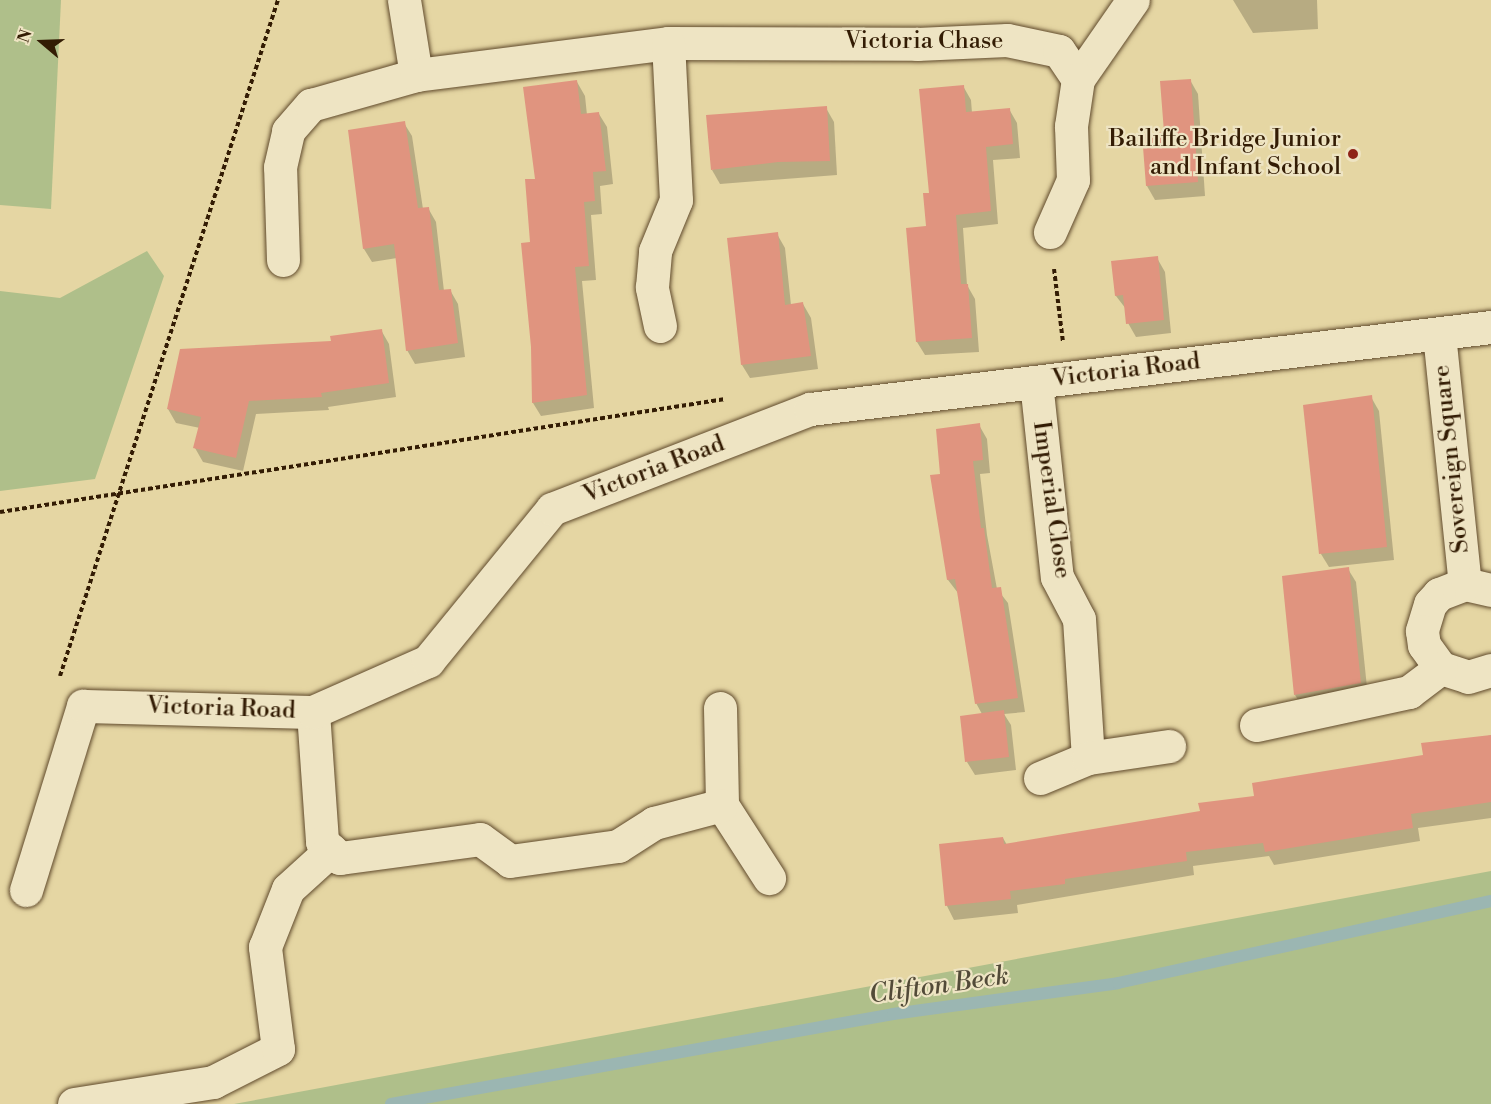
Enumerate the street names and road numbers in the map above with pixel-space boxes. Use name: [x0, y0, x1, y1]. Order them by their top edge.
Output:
street label: Victoria Chase: [845, 28, 1003, 56]
street label: Victoria Road: [1050, 348, 1202, 394]
street label: Sovereign Square: [1428, 363, 1476, 555]
street label: Imperial Close: [1026, 419, 1076, 581]
street label: Victoria Road: [579, 430, 729, 510]
street label: Victoria Road: [146, 692, 296, 726]

